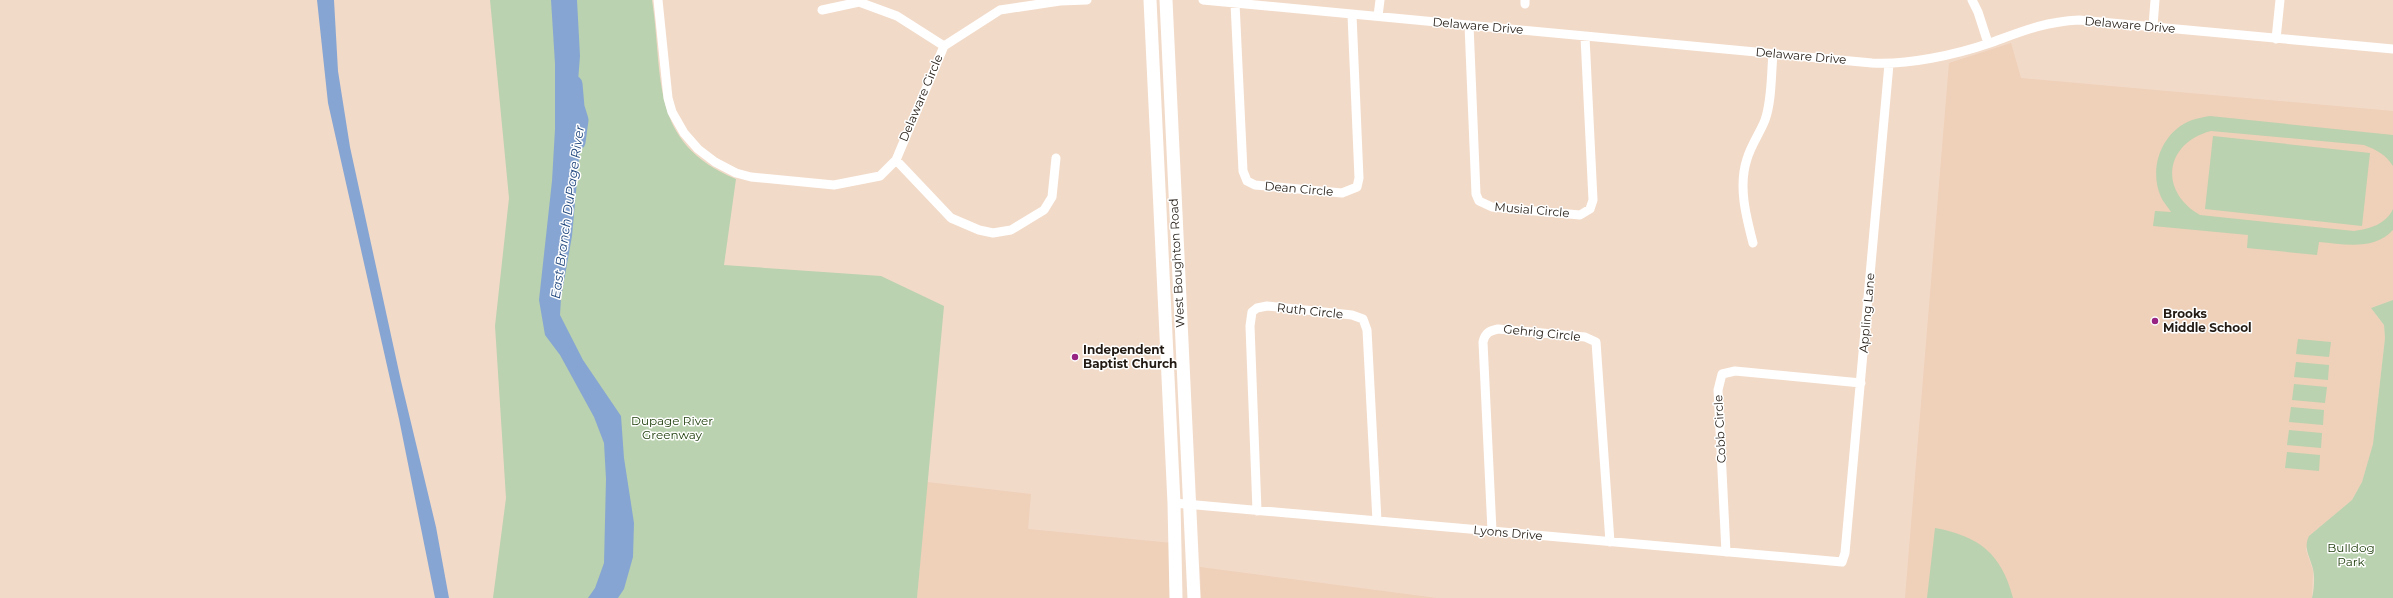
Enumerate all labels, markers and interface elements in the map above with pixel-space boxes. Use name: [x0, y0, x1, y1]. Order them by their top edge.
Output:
street label: Delaware Drive: [2084, 13, 2176, 36]
street label: Delaware Drive: [1432, 14, 1524, 37]
street label: Delaware Drive: [1755, 44, 1847, 67]
street label: Delaware Circle: [895, 52, 946, 144]
water label: East Branch DuPage River: [547, 124, 587, 300]
street label: Dean Circle: [1264, 178, 1334, 199]
street label: West Boughton Road: [1166, 198, 1187, 328]
street label: Musial Circle: [1494, 199, 1570, 220]
street label: Appling Lane: [1856, 272, 1877, 354]
street label: Ruth Circle: [1276, 300, 1344, 321]
place label: Brooks Middle School: [2163, 306, 2252, 335]
marker: Brooks Middle School: [2150, 316, 2160, 326]
street label: Gehrig Circle: [1503, 321, 1581, 344]
place label: Independent Baptist Church: [1083, 342, 1177, 371]
marker: Independent Baptist Church: [1070, 352, 1080, 362]
street label: Cobb Circle: [1710, 394, 1729, 464]
park label: Dupage River Greenway: [631, 413, 713, 442]
street label: Lyons Drive: [1473, 522, 1543, 543]
park label: Bulldog Park: [2327, 540, 2375, 569]

